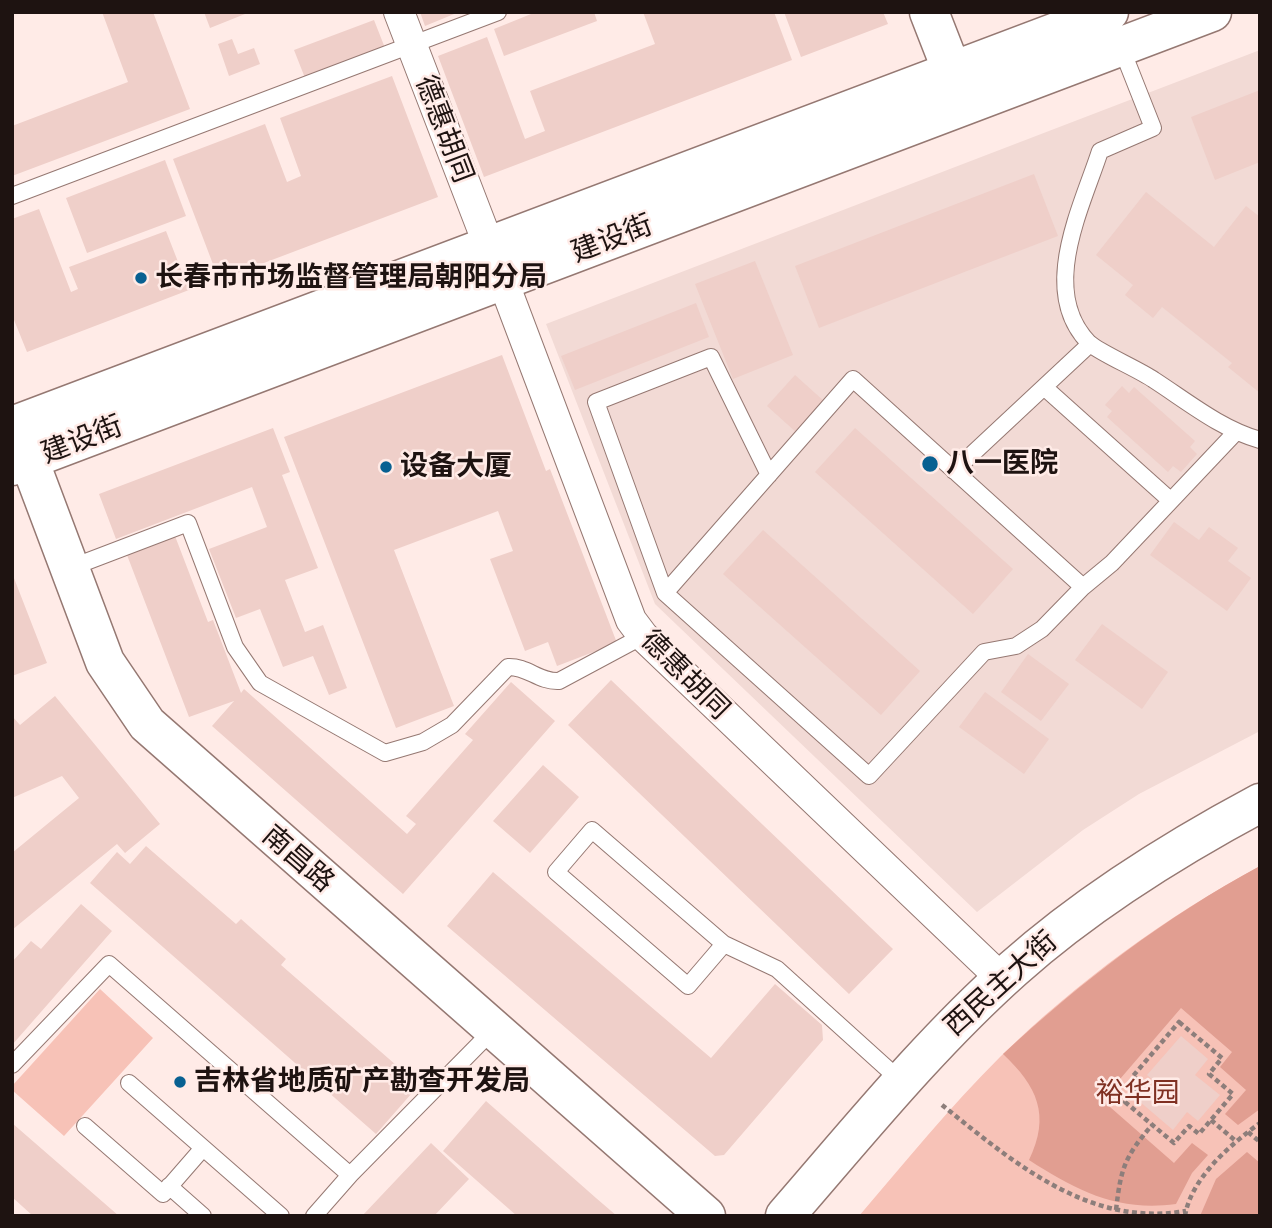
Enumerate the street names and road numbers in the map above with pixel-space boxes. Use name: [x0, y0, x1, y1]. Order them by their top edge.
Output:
street label: 德惠胡同: [408, 71, 480, 187]
street label: 建设街: [567, 208, 657, 270]
street label: 建设街: [37, 409, 127, 471]
street label: 德惠胡同: [634, 624, 736, 726]
street label: 南昌路: [255, 819, 341, 899]
street label: 西民主大街: [938, 925, 1064, 1043]

